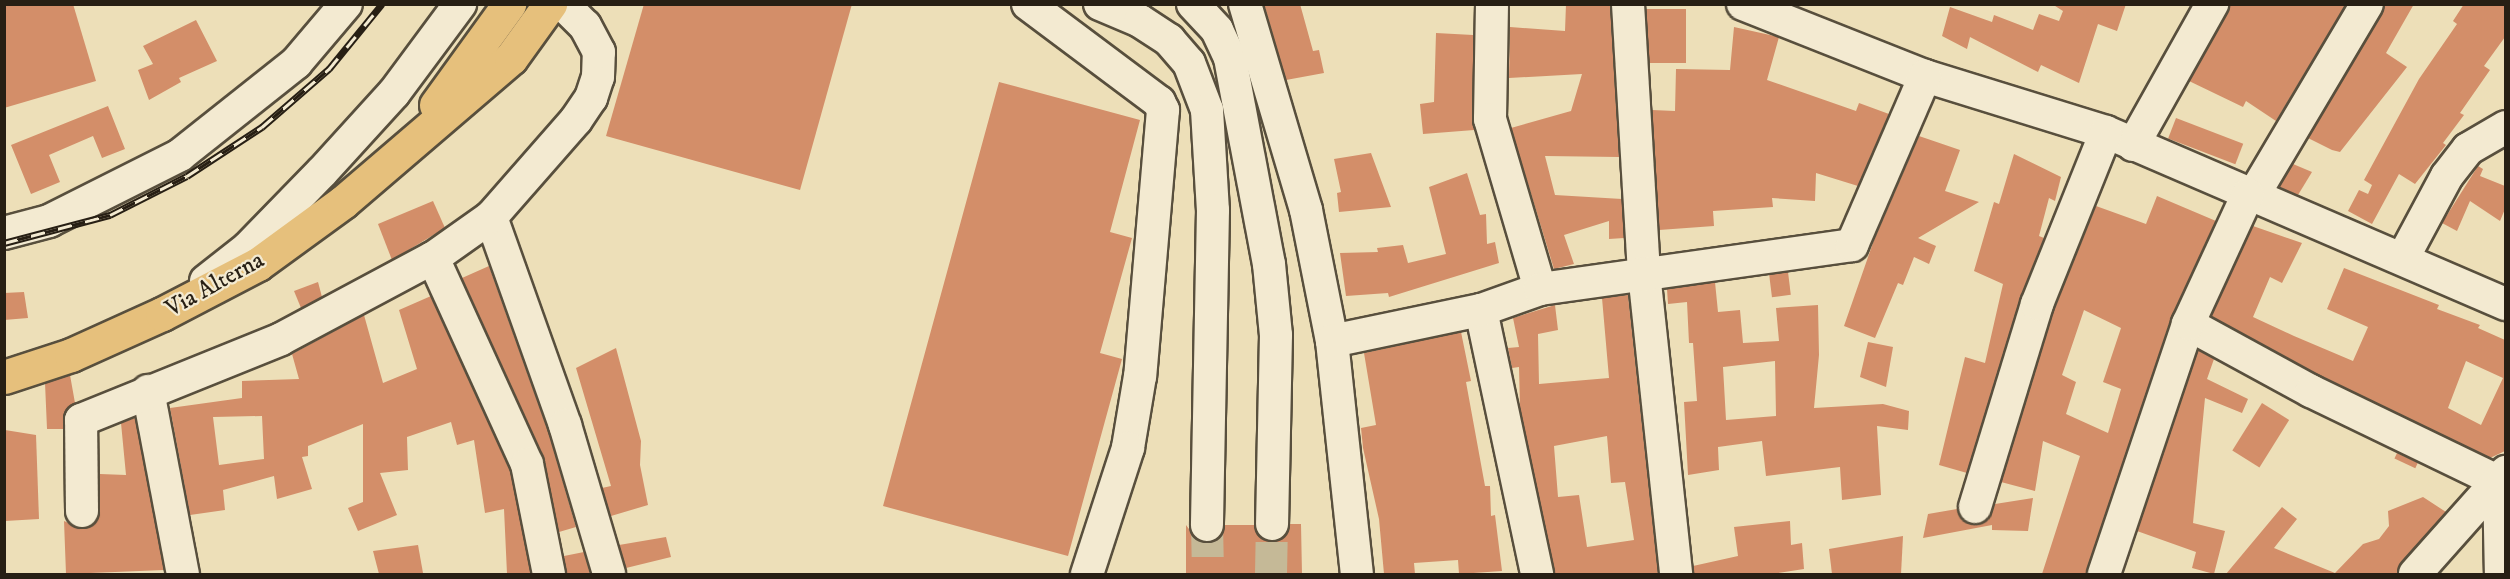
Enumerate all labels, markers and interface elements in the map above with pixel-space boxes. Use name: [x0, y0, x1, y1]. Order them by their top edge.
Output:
street label: Via Alterna: [161, 246, 269, 324]

